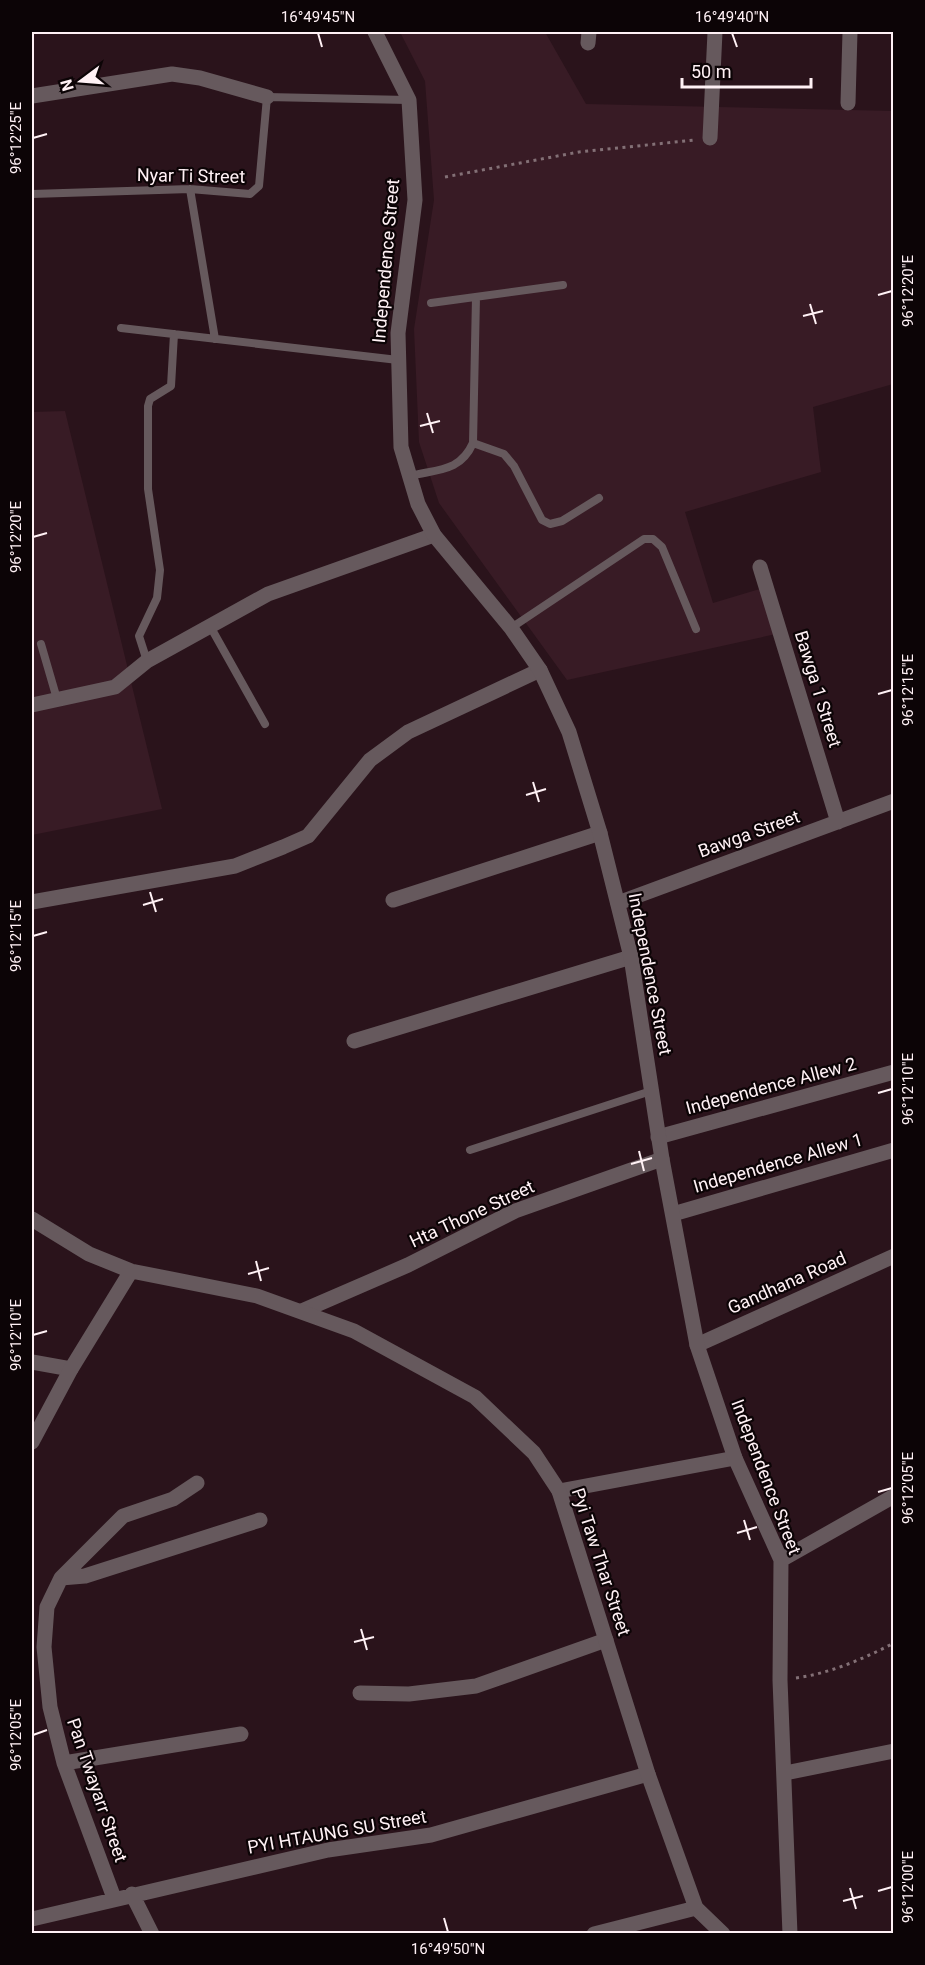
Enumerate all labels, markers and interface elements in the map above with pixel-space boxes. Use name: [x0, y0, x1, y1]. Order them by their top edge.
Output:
text: 16°49'45"N: [281, 8, 355, 26]
text: 16°49'40"N: [695, 8, 769, 26]
north arrow: [51, 51, 111, 111]
scale bar: [682, 51, 811, 89]
text: 50 m: [691, 61, 731, 82]
text: N: [56, 77, 78, 93]
text: 96°12'25"E: [7, 101, 25, 174]
street label: Nyar Ti Street: [137, 164, 245, 187]
street label: Independence Street: [368, 178, 403, 344]
text: 96°12'20"E: [899, 254, 917, 327]
text: 96°12'20"E: [7, 500, 25, 573]
street label: Bawga 1 Street: [791, 628, 846, 750]
text: 96°12'15"E: [899, 653, 917, 726]
street label: Bawga Street: [695, 805, 803, 862]
street label: Independence Street: [624, 891, 677, 1057]
text: 96°12'15"E: [7, 899, 25, 972]
text: 96°12'10"E: [899, 1052, 917, 1125]
street label: Independence Allew 2: [683, 1053, 858, 1118]
street label: Independence Allew 1: [691, 1128, 865, 1197]
street label: Hta Thone Street: [406, 1175, 537, 1252]
street label: Gandhana Road: [724, 1247, 849, 1318]
text: 96°12'10"E: [7, 1298, 25, 1371]
street label: Independence Street: [727, 1396, 806, 1558]
text: 96°12'05"E: [899, 1451, 917, 1524]
street label: Pyi Taw Thar Street: [568, 1485, 635, 1639]
text: 96°12'05"E: [7, 1698, 25, 1771]
street label: Pan Twayarr Street: [63, 1715, 132, 1865]
street label: PYI HTAUNG SU Street: [246, 1805, 428, 1858]
text: 96°12'00"E: [899, 1850, 917, 1923]
text: 16°49'50"N: [411, 1940, 485, 1958]

